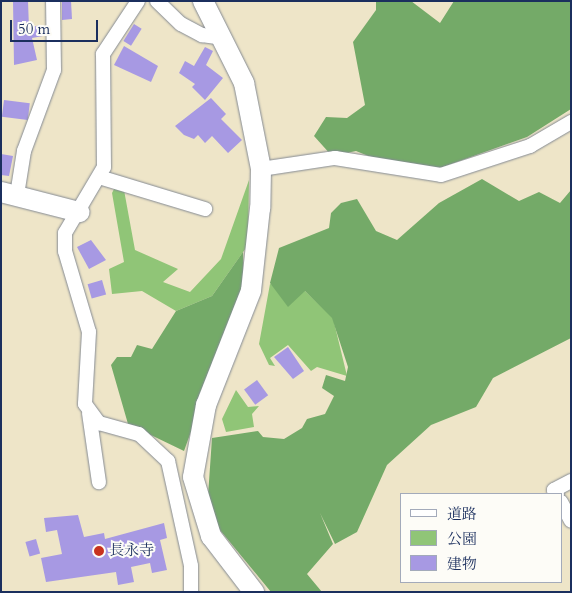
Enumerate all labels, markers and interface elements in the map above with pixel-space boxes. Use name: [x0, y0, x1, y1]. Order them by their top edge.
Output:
scale bar: [12, 10, 100, 42]
text: 50 m: [18, 19, 50, 39]
legend: [400, 493, 562, 583]
text: 道路: [447, 504, 477, 524]
text: 公園: [447, 529, 477, 549]
place label: 長永寺: [109, 542, 154, 560]
marker: 長永寺: [93, 545, 105, 557]
text: 建物: [447, 554, 477, 574]

